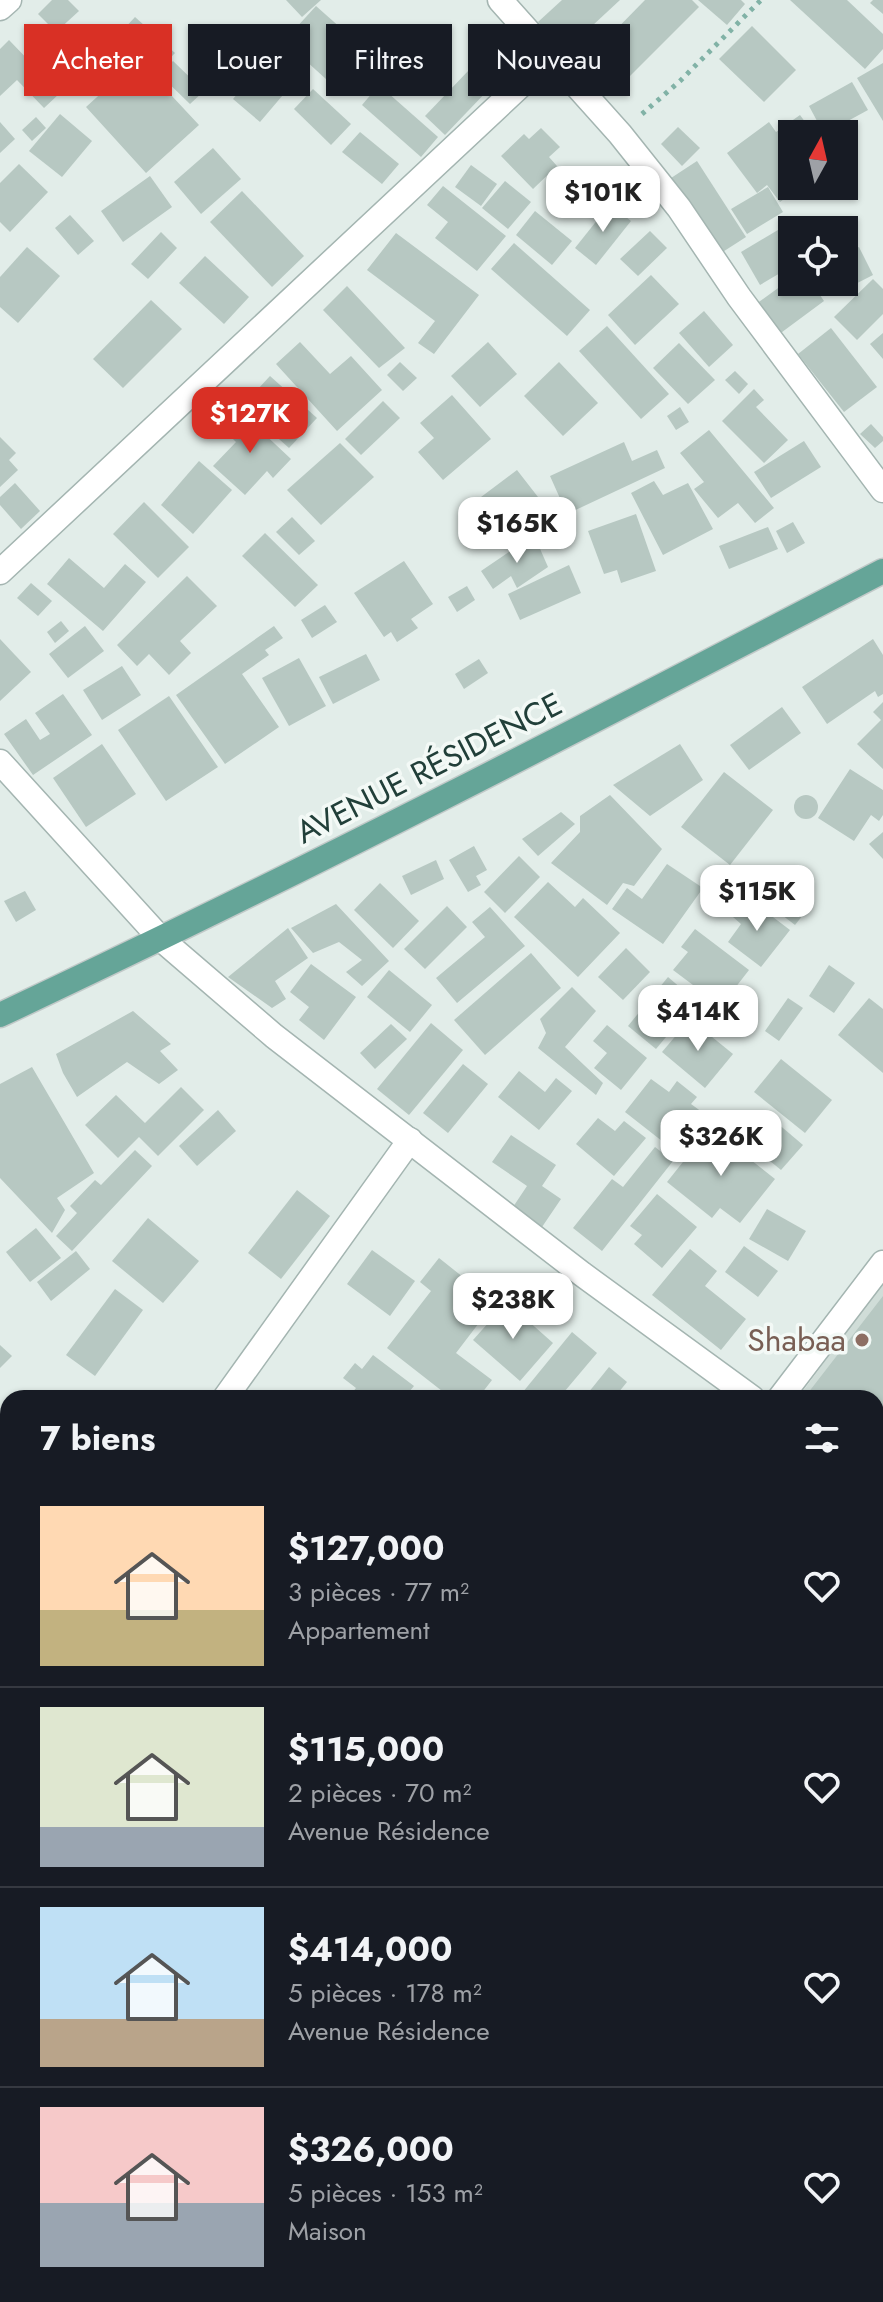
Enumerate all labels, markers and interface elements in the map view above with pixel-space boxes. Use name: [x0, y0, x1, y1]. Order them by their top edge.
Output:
chip: Acheter: [24, 24, 172, 96]
chip: Louer: [188, 24, 310, 96]
chip: Filtres: [326, 24, 452, 96]
chip: Nouveau: [468, 24, 630, 96]
north arrow: [778, 120, 858, 200]
map controls: [778, 120, 858, 296]
pin: $101K: [547, 166, 659, 234]
text: $101K: [564, 173, 642, 211]
button: locate: [778, 216, 858, 296]
pin: $127K: [194, 387, 306, 455]
text: $127K: [210, 394, 290, 432]
pin: $165K: [461, 497, 573, 565]
text: $165K: [476, 504, 558, 542]
street label: AVENUE RÉSIDENCE: [288, 681, 570, 855]
pin: $115K: [701, 865, 813, 933]
text: $115K: [718, 872, 796, 910]
pin: $414K: [642, 985, 754, 1053]
text: $414K: [656, 992, 740, 1030]
pin: $326K: [665, 1110, 777, 1178]
text: $326K: [679, 1117, 763, 1155]
pin: $238K: [457, 1273, 569, 1341]
text: $238K: [471, 1280, 555, 1318]
place label: Shabaa: [747, 1317, 846, 1363]
marker: Shabaa: [853, 1331, 871, 1349]
text: 7 biens: [40, 1414, 156, 1463]
icon: filters: [800, 1416, 844, 1460]
text: $127,000: [288, 1524, 444, 1573]
icon: home: [104, 1538, 200, 1634]
icon: heart: [800, 1564, 844, 1608]
text: 3 pièces · 77 m²: [288, 1573, 469, 1611]
text: Appartement: [288, 1611, 429, 1649]
text: $115,000: [288, 1725, 444, 1774]
icon: home: [104, 1739, 200, 1835]
icon: heart: [800, 1765, 844, 1809]
text: 2 pièces · 70 m²: [288, 1774, 472, 1812]
text: Avenue Résidence: [288, 1812, 490, 1850]
text: $414,000: [288, 1925, 452, 1974]
icon: home: [104, 1939, 200, 2035]
icon: heart: [800, 1965, 844, 2009]
text: 5 pièces · 178 m²: [288, 1974, 482, 2012]
text: Avenue Résidence: [288, 2012, 490, 2050]
text: $326,000: [288, 2125, 454, 2174]
icon: home: [104, 2139, 200, 2235]
icon: heart: [800, 2165, 844, 2209]
text: 5 pièces · 153 m²: [288, 2174, 483, 2212]
text: Maison: [288, 2212, 367, 2250]

